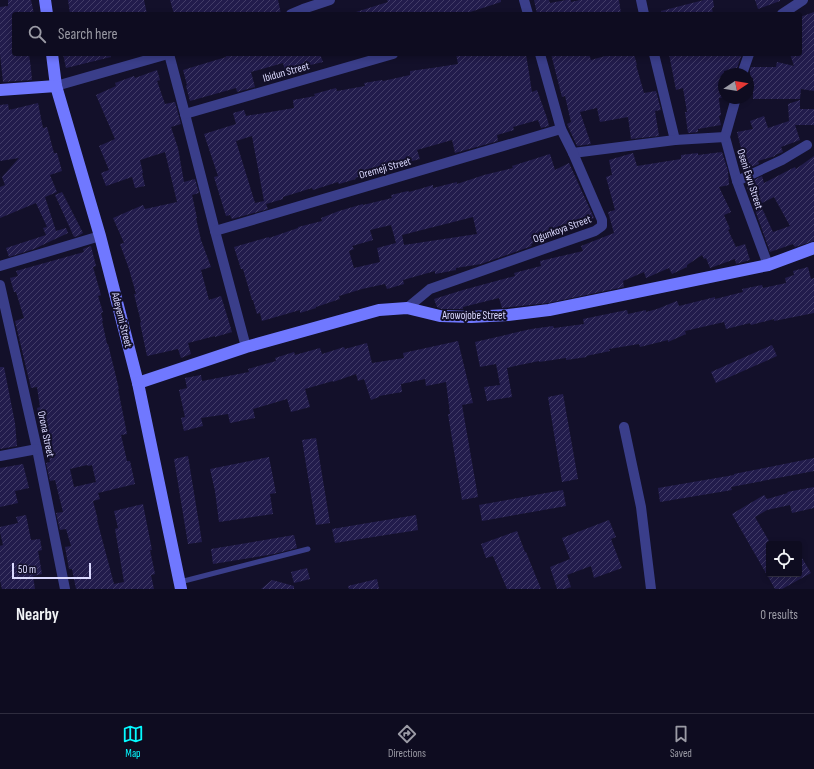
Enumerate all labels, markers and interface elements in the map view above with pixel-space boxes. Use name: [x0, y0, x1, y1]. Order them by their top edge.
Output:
search box: [12, 12, 802, 56]
icon: search: [26, 23, 48, 45]
text: Search here: [58, 25, 118, 44]
street label: Ibidun Street: [261, 59, 311, 85]
north arrow: [718, 68, 754, 104]
street label: Oseni Ewu Street: [734, 147, 766, 211]
street label: Oremeji Street: [358, 154, 413, 182]
street label: Ogunkoya Street: [531, 212, 593, 246]
street label: Adeyemi Street: [109, 290, 135, 349]
street label: Arowojobe Street: [441, 309, 506, 322]
street label: Orona Street: [35, 410, 57, 459]
map controls: [766, 541, 802, 577]
button: locate: [766, 541, 802, 577]
scale bar: [12, 561, 91, 580]
text: 50 m: [18, 563, 36, 576]
text: Nearby: [16, 605, 59, 625]
text: 0 results: [760, 607, 798, 623]
tab: Map: [122, 723, 144, 760]
tab: Directions: [388, 723, 426, 760]
tab: Saved: [670, 723, 692, 760]

